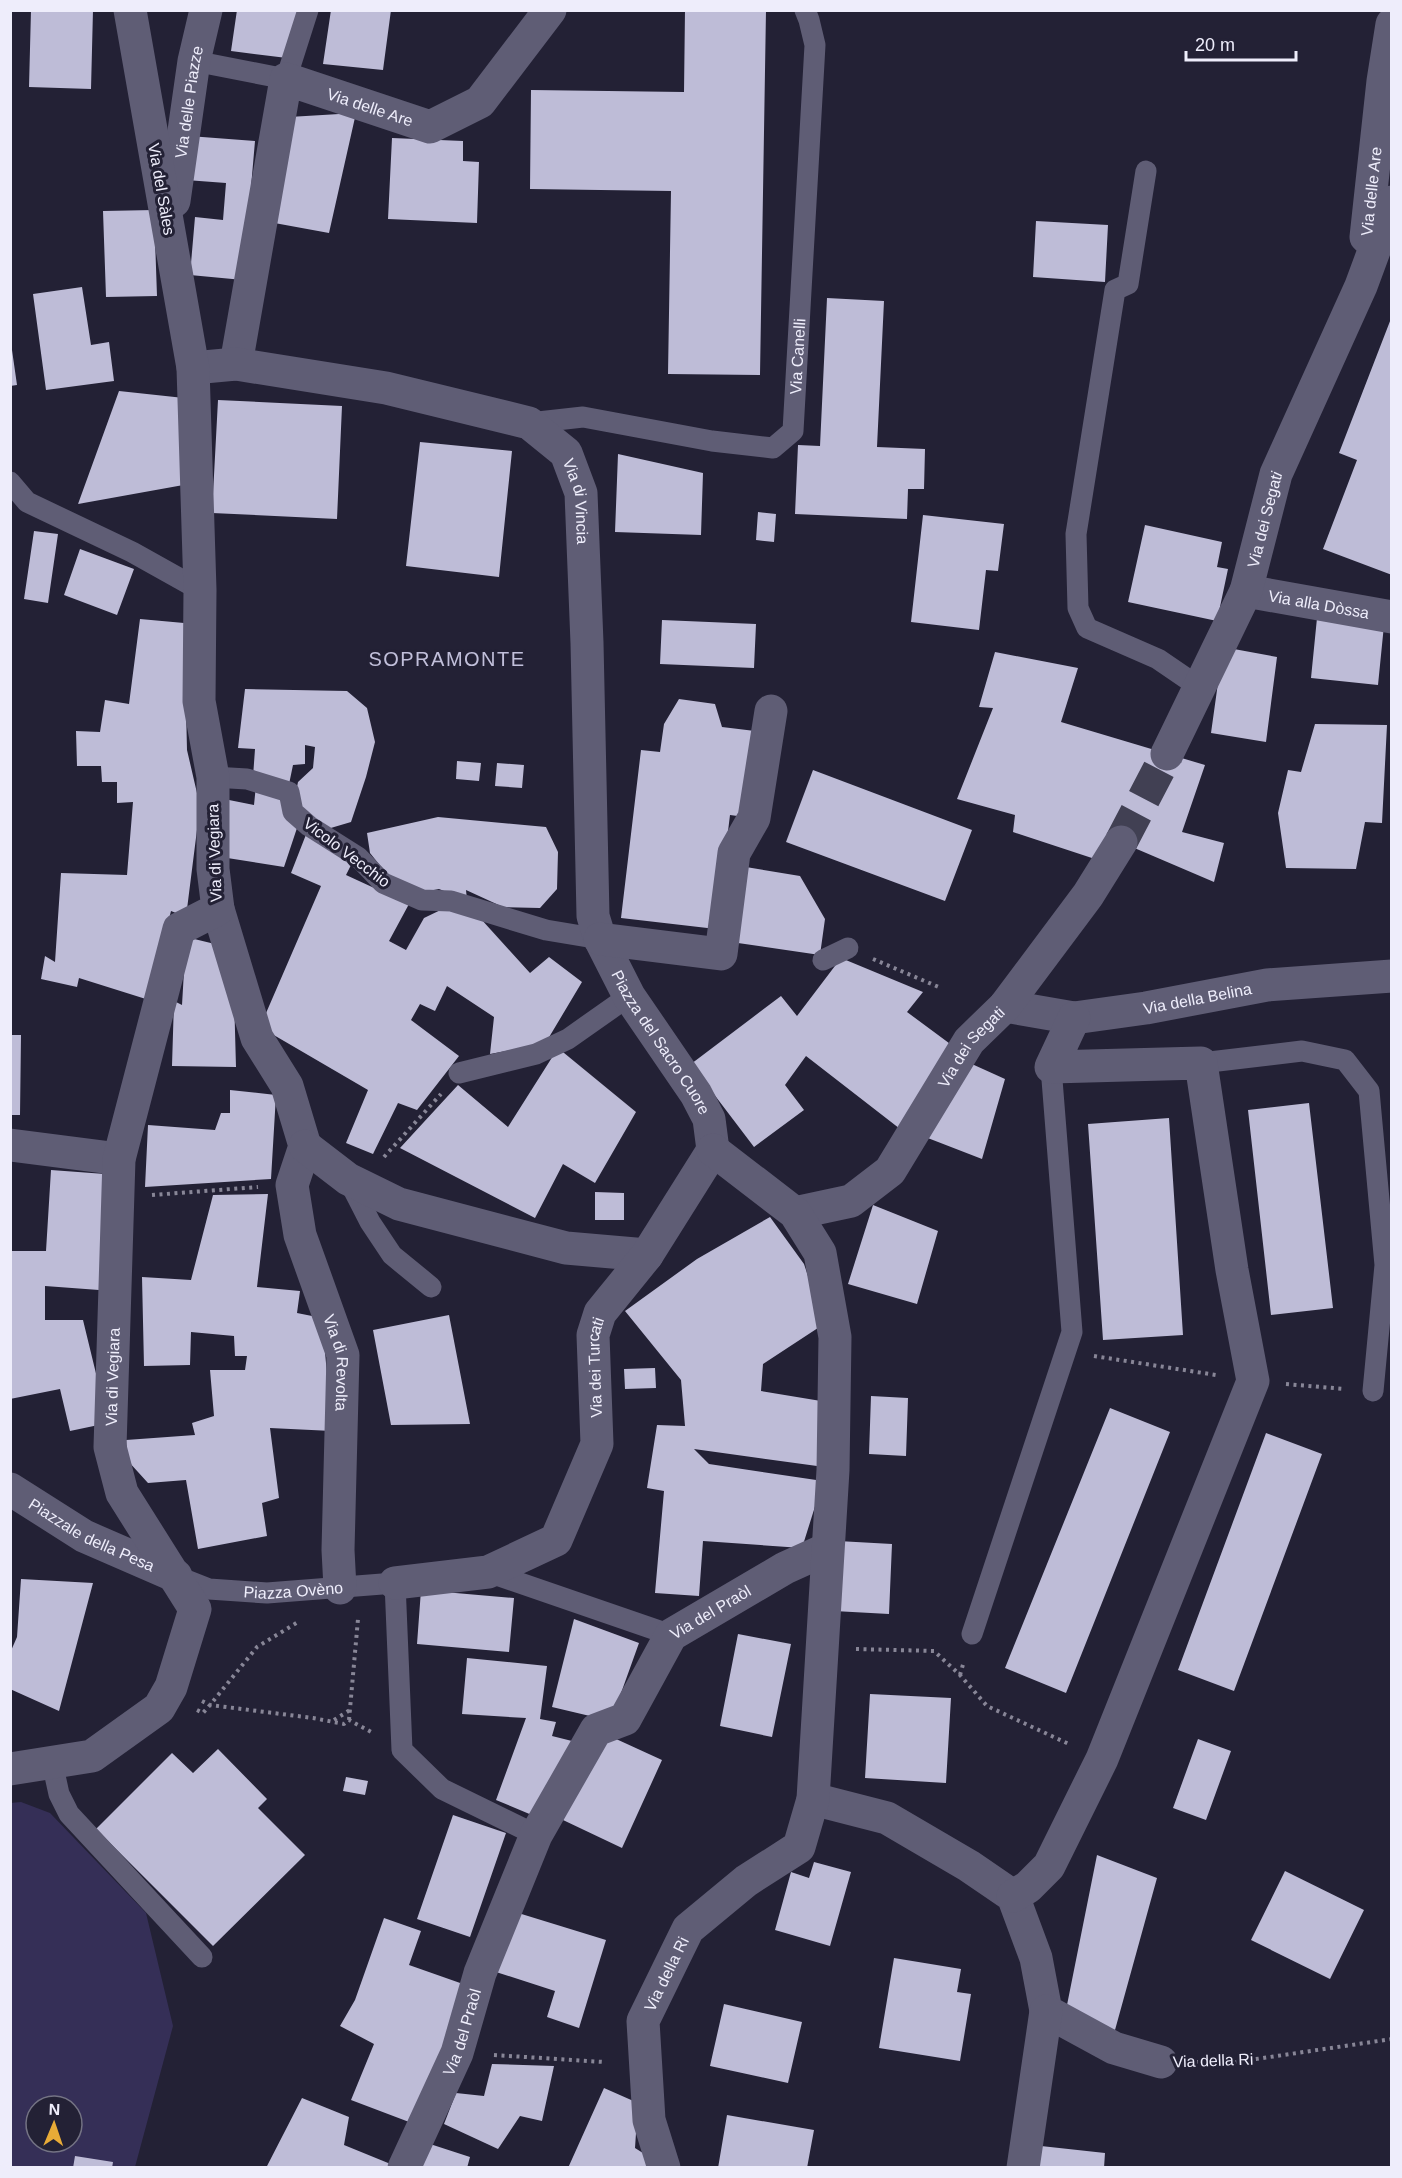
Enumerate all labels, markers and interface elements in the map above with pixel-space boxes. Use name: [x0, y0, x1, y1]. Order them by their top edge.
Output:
scale bar: [1186, 24, 1296, 62]
text: 20 m: [1195, 35, 1235, 55]
street label: Via delle Piazze: [172, 44, 206, 160]
street label: Via delle Are: [325, 85, 415, 130]
street label: Via del Sàles: [145, 142, 178, 236]
street label: Via delle Are: [1358, 146, 1385, 237]
street label: Via Canelli: [787, 318, 808, 395]
street label: Via di Vincia: [560, 456, 591, 545]
street label: Via dei Segati: [1244, 469, 1285, 569]
street label: Via alla Dòssa: [1267, 587, 1371, 622]
district label: SOPRAMONTE: [368, 648, 526, 670]
street label: Via di Vegiara: [204, 803, 225, 902]
street label: Vicolo Vecchio: [300, 814, 393, 890]
street label: Piazza del Sacro Cuore: [608, 967, 713, 1117]
street label: Via della Belina: [1142, 980, 1253, 1017]
street label: Via dei Segati: [935, 1003, 1008, 1091]
street label: Via di Revolta: [320, 1312, 351, 1411]
street label: Via dei Turcati: [585, 1315, 607, 1418]
street label: Via di Vegiara: [103, 1327, 123, 1426]
street label: Piazzale della Pesa: [26, 1495, 157, 1575]
street label: Piazza Ovèno: [243, 1579, 344, 1602]
street label: Via del Praòl: [667, 1582, 754, 1643]
street label: Via della Ri: [641, 1934, 692, 2014]
street label: Via del Praòl: [440, 1987, 484, 2078]
street label: Via della Ri: [1172, 2051, 1254, 2070]
north arrow: [24, 2094, 84, 2154]
text: N: [48, 2101, 61, 2118]

